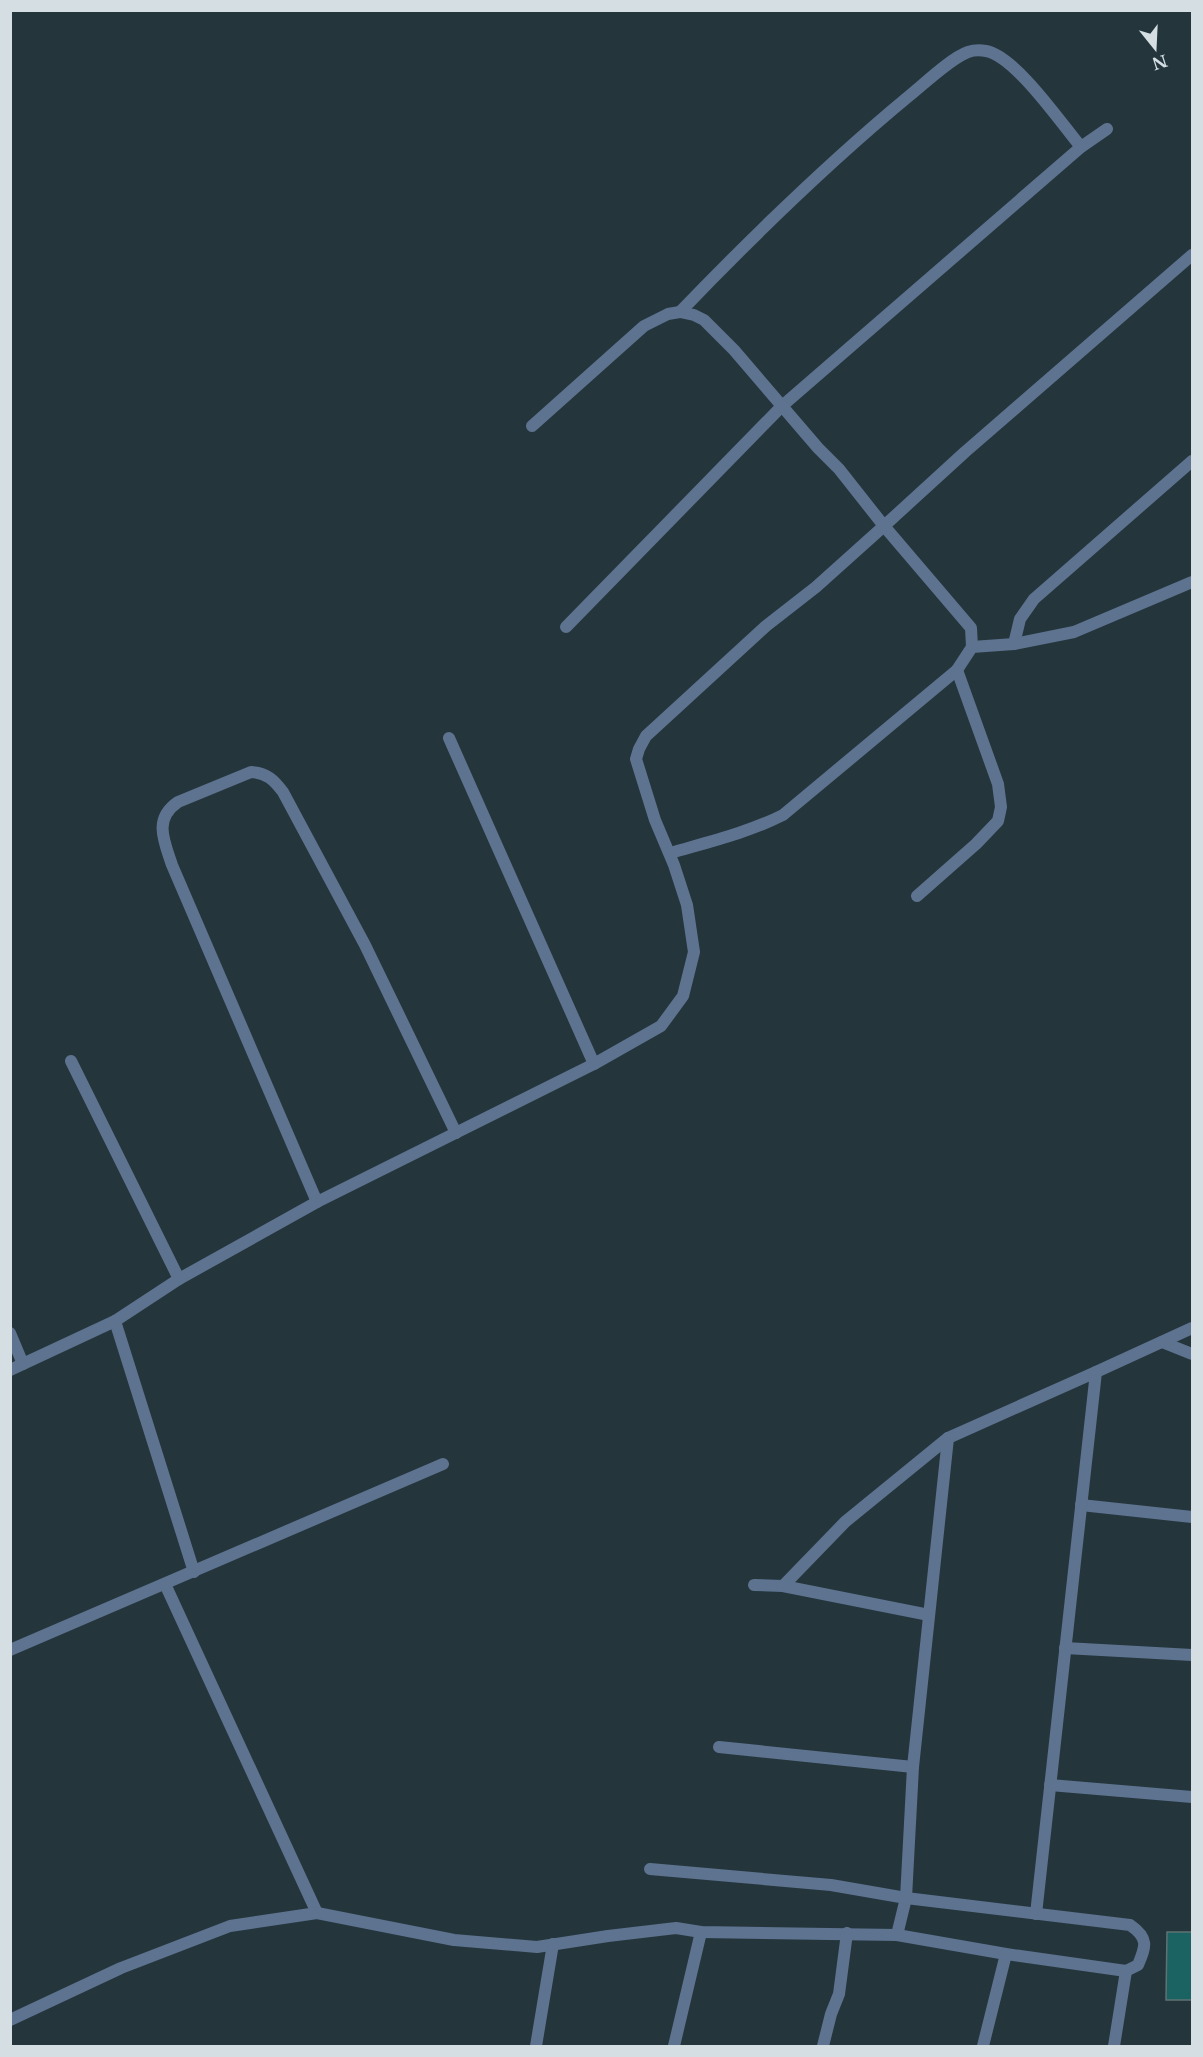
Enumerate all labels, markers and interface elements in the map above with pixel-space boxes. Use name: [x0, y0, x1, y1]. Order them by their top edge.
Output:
north arrow: [1125, 18, 1185, 78]
text: N: [1149, 50, 1170, 74]

